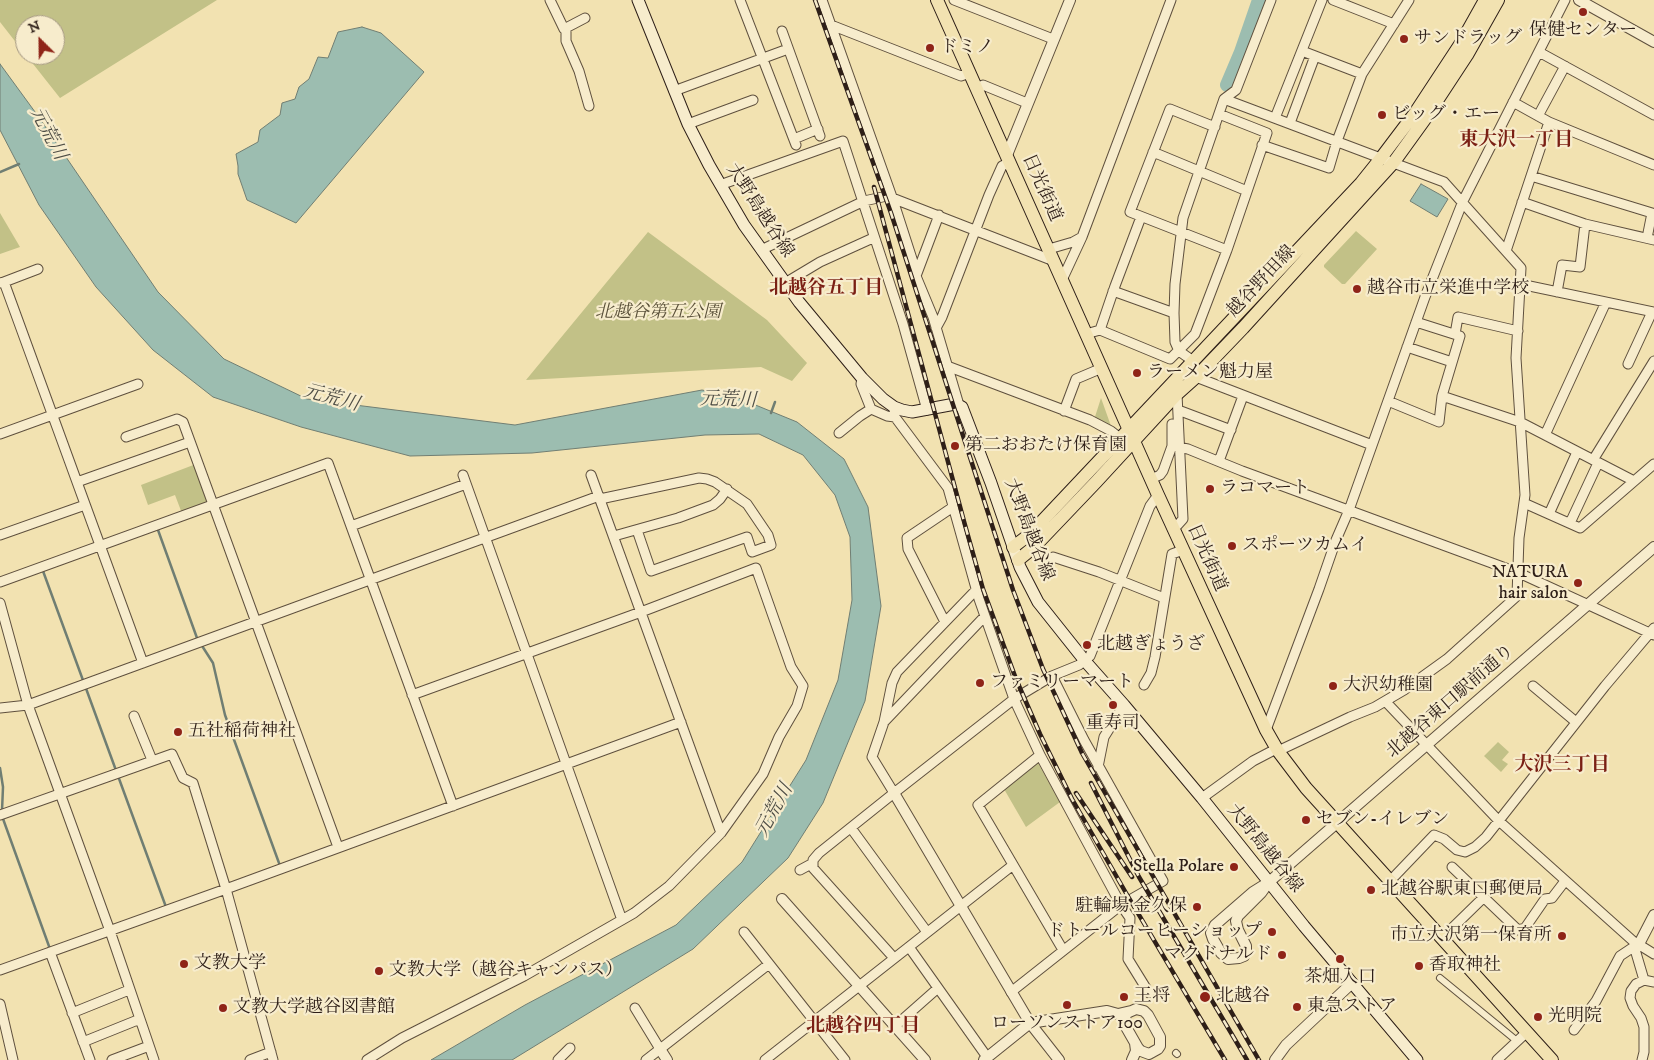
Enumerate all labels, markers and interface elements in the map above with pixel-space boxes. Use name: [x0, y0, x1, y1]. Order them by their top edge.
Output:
marker: 保健センター: [1577, 6, 1589, 18]
north arrow: [15, 15, 65, 65]
text: N: [26, 17, 43, 38]
place label: 保健センター: [1529, 20, 1637, 42]
place label: サンドラッグ: [1414, 28, 1522, 50]
marker: サンドラッグ: [1398, 33, 1410, 45]
place label: ドミノ: [940, 37, 994, 59]
marker: ドミノ: [924, 42, 936, 54]
water label: 元荒川: [24, 103, 70, 165]
place label: ビッグ・エー: [1392, 104, 1500, 126]
marker: ビッグ・エー: [1376, 109, 1388, 121]
district label: 東大沢一丁目: [1459, 130, 1573, 152]
street label: 日光街道: [1016, 151, 1066, 225]
street label: 大野島越谷線: [721, 160, 797, 262]
street label: 越谷野田線: [1223, 242, 1301, 322]
district label: 北越谷五丁目: [769, 278, 883, 300]
place label: 越谷市立栄進中学校: [1367, 278, 1529, 300]
marker: 越谷市立栄進中学校: [1351, 283, 1363, 295]
park label: 北越谷第五公園: [595, 302, 721, 324]
place label: ラーメン魁力屋: [1147, 362, 1273, 384]
marker: ラーメン魁力屋: [1131, 367, 1143, 379]
water label: 元荒川: [301, 381, 361, 417]
water label: 元荒川: [699, 389, 757, 413]
place label: 第二おおたけ保育園: [965, 435, 1127, 457]
marker: 第二おおたけ保育園: [949, 440, 961, 452]
street label: 大野島越谷線: [999, 476, 1057, 584]
place label: ラコマート: [1220, 478, 1310, 500]
marker: ラコマート: [1204, 483, 1216, 495]
street label: 日光街道: [1181, 521, 1231, 595]
place label: スポーツカムイ: [1242, 535, 1368, 557]
marker: スポーツカムイ: [1226, 540, 1238, 552]
place label: NATURA hair salon: [1492, 562, 1568, 604]
marker: NATURA hair salon: [1572, 577, 1584, 589]
place label: 北越ぎょうざ: [1097, 634, 1205, 656]
marker: 北越ぎょうざ: [1081, 639, 1093, 651]
street label: 北越谷東口駅前通り: [1383, 641, 1519, 763]
place label: ファミリーマート: [990, 672, 1134, 694]
place label: 大沢幼稚園: [1343, 675, 1433, 697]
marker: ファミリーマート: [974, 677, 986, 689]
marker: 大沢幼稚園: [1327, 680, 1339, 692]
marker: 重寿司: [1107, 699, 1119, 711]
place label: 重寿司: [1086, 713, 1140, 735]
place label: 五社稲荷神社: [188, 721, 296, 743]
marker: 五社稲荷神社: [172, 726, 184, 738]
district label: 大沢三丁目: [1515, 755, 1609, 777]
water label: 元荒川: [751, 781, 799, 841]
street label: 大野島越谷線: [1222, 800, 1306, 898]
place label: セブン-イレブン: [1316, 809, 1449, 831]
marker: セブン-イレブン: [1300, 814, 1312, 826]
place label: Stella Polare: [1133, 856, 1224, 878]
marker: Stella Polare: [1228, 861, 1240, 873]
place label: 北越谷駅東口郵便局: [1381, 879, 1543, 901]
marker: 北越谷駅東口郵便局: [1365, 884, 1377, 896]
place label: 駐輪場 金久保: [1075, 896, 1187, 918]
marker: 駐輪場 金久保: [1191, 901, 1203, 913]
place label: ドトールコーヒーショップ: [1047, 921, 1262, 943]
place label: 市立大沢第一保育所: [1390, 925, 1552, 947]
marker: ドトールコーヒーショップ: [1266, 926, 1278, 938]
marker: 市立大沢第一保育所: [1556, 930, 1568, 942]
place label: マクドナルド: [1164, 944, 1272, 966]
marker: マクドナルド: [1276, 949, 1288, 961]
place label: 文教大学: [194, 953, 266, 975]
marker: 茶畑入口: [1334, 953, 1346, 965]
place label: 香取神社: [1429, 955, 1501, 977]
marker: 文教大学: [178, 958, 190, 970]
place label: 文教大学（越谷キャンパス）: [389, 960, 623, 982]
marker: 香取神社: [1413, 960, 1425, 972]
marker: 文教大学（越谷キャンパス）: [373, 965, 385, 977]
place label: 茶畑入口: [1304, 967, 1376, 989]
place label: 王将: [1134, 986, 1170, 1008]
place label: 北越谷: [1216, 986, 1270, 1008]
marker: 北越谷: [1198, 990, 1212, 1004]
marker: 王将: [1118, 991, 1130, 1003]
place label: 東急ストア: [1307, 996, 1397, 1018]
place label: 文教大学越谷図書館: [233, 997, 395, 1019]
marker: ローソンストア100: [1061, 999, 1073, 1011]
marker: 東急ストア: [1291, 1001, 1303, 1013]
marker: 文教大学越谷図書館: [217, 1002, 229, 1014]
place label: 光明院: [1548, 1006, 1602, 1028]
marker: 光明院: [1532, 1011, 1544, 1023]
place label: ローソンストア100: [991, 1013, 1143, 1035]
district label: 北越谷四丁目: [806, 1016, 920, 1038]

